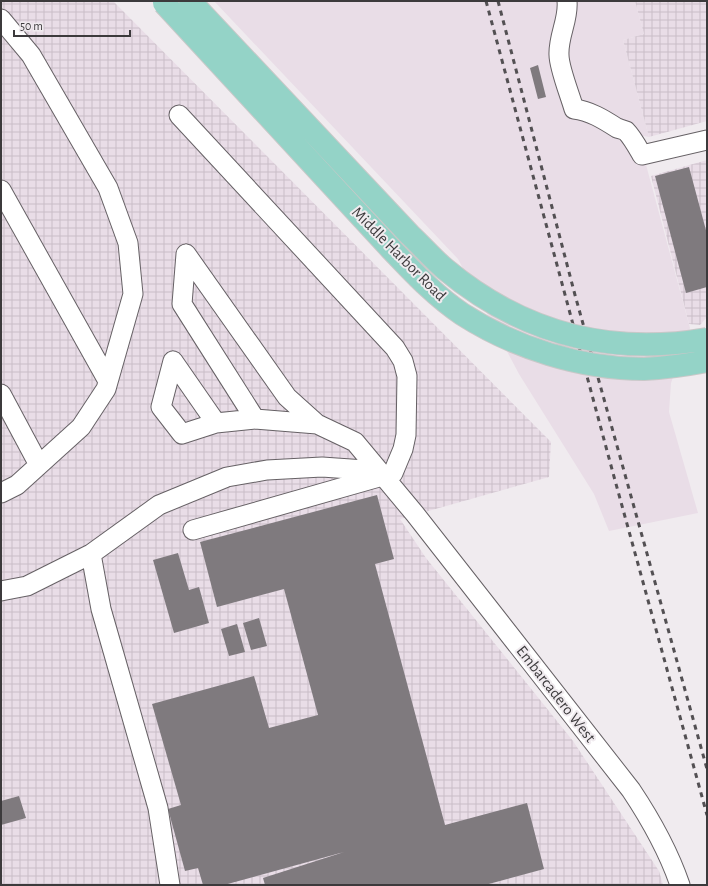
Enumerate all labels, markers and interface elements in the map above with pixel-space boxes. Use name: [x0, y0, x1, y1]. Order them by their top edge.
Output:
scale bar: [14, 12, 130, 38]
text: 50 m: [20, 20, 43, 32]
street label: Middle Harbor Road: [349, 204, 449, 304]
street label: Embarcadero West: [513, 643, 599, 745]

